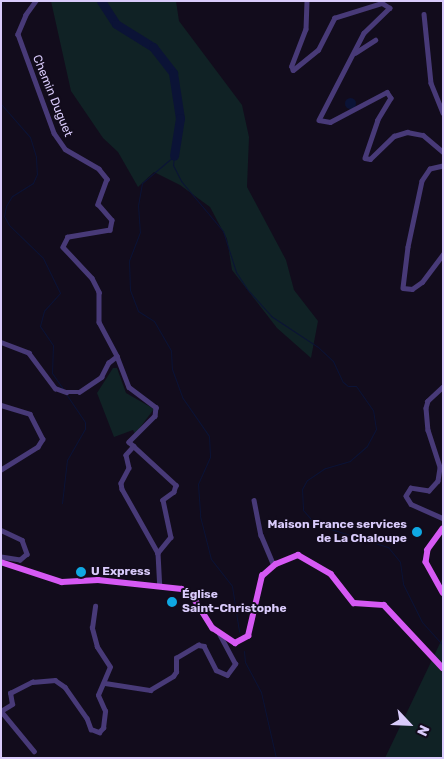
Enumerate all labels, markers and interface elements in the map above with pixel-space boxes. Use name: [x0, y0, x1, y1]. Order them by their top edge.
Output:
street label: Chemin Duguet: [29, 53, 75, 139]
place label: Maison France services de La Chaloupe: [267, 518, 407, 546]
marker: Maison France services de La Chaloupe: [411, 526, 423, 538]
place label: U Express: [91, 565, 150, 579]
marker: U Express: [75, 566, 87, 578]
place label: Église Saint-Christophe: [182, 588, 287, 616]
marker: Église Saint-Christophe: [166, 596, 178, 608]
north arrow: [384, 699, 434, 749]
text: N: [413, 722, 433, 739]

